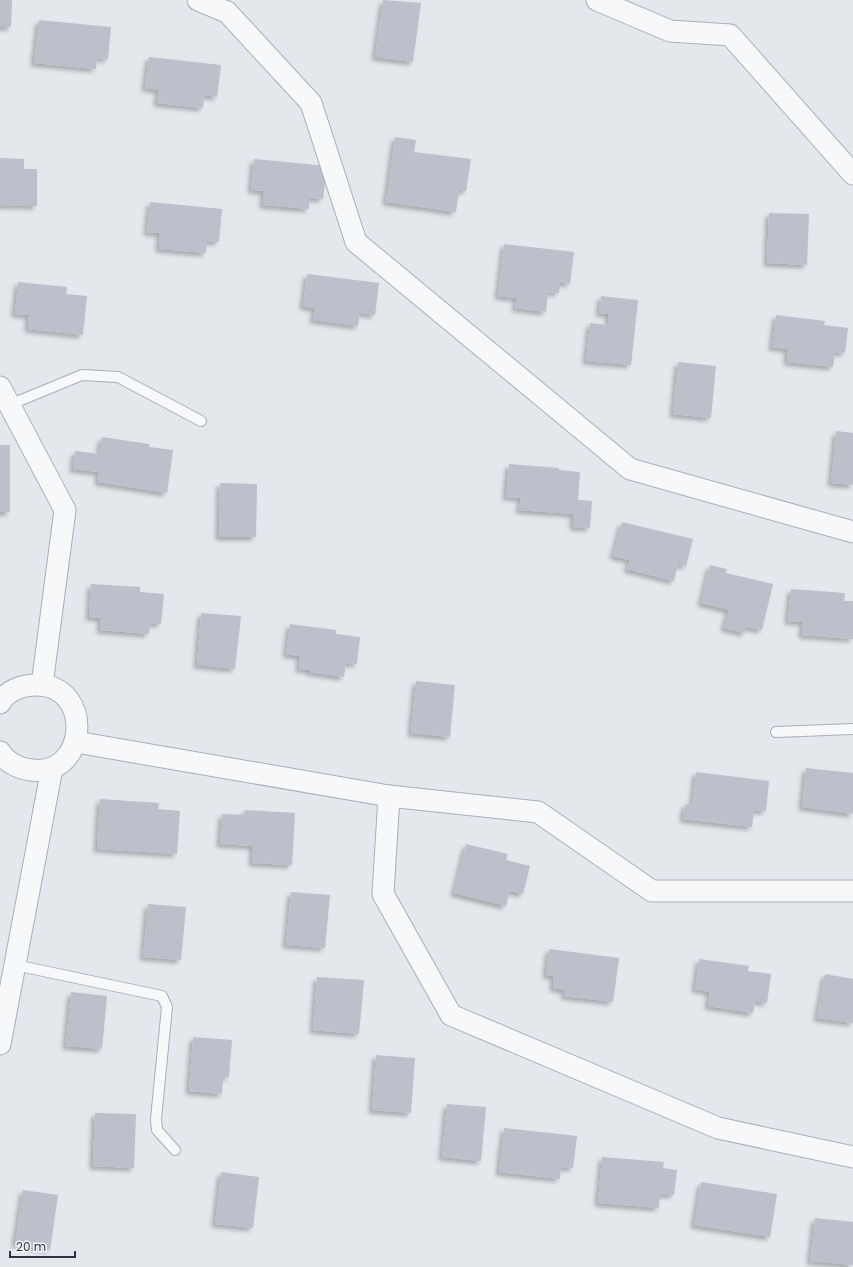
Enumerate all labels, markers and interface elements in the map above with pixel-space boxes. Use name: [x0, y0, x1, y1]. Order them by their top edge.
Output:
scale bar: [10, 1233, 75, 1259]
text: 20 m: [16, 1238, 46, 1255]

